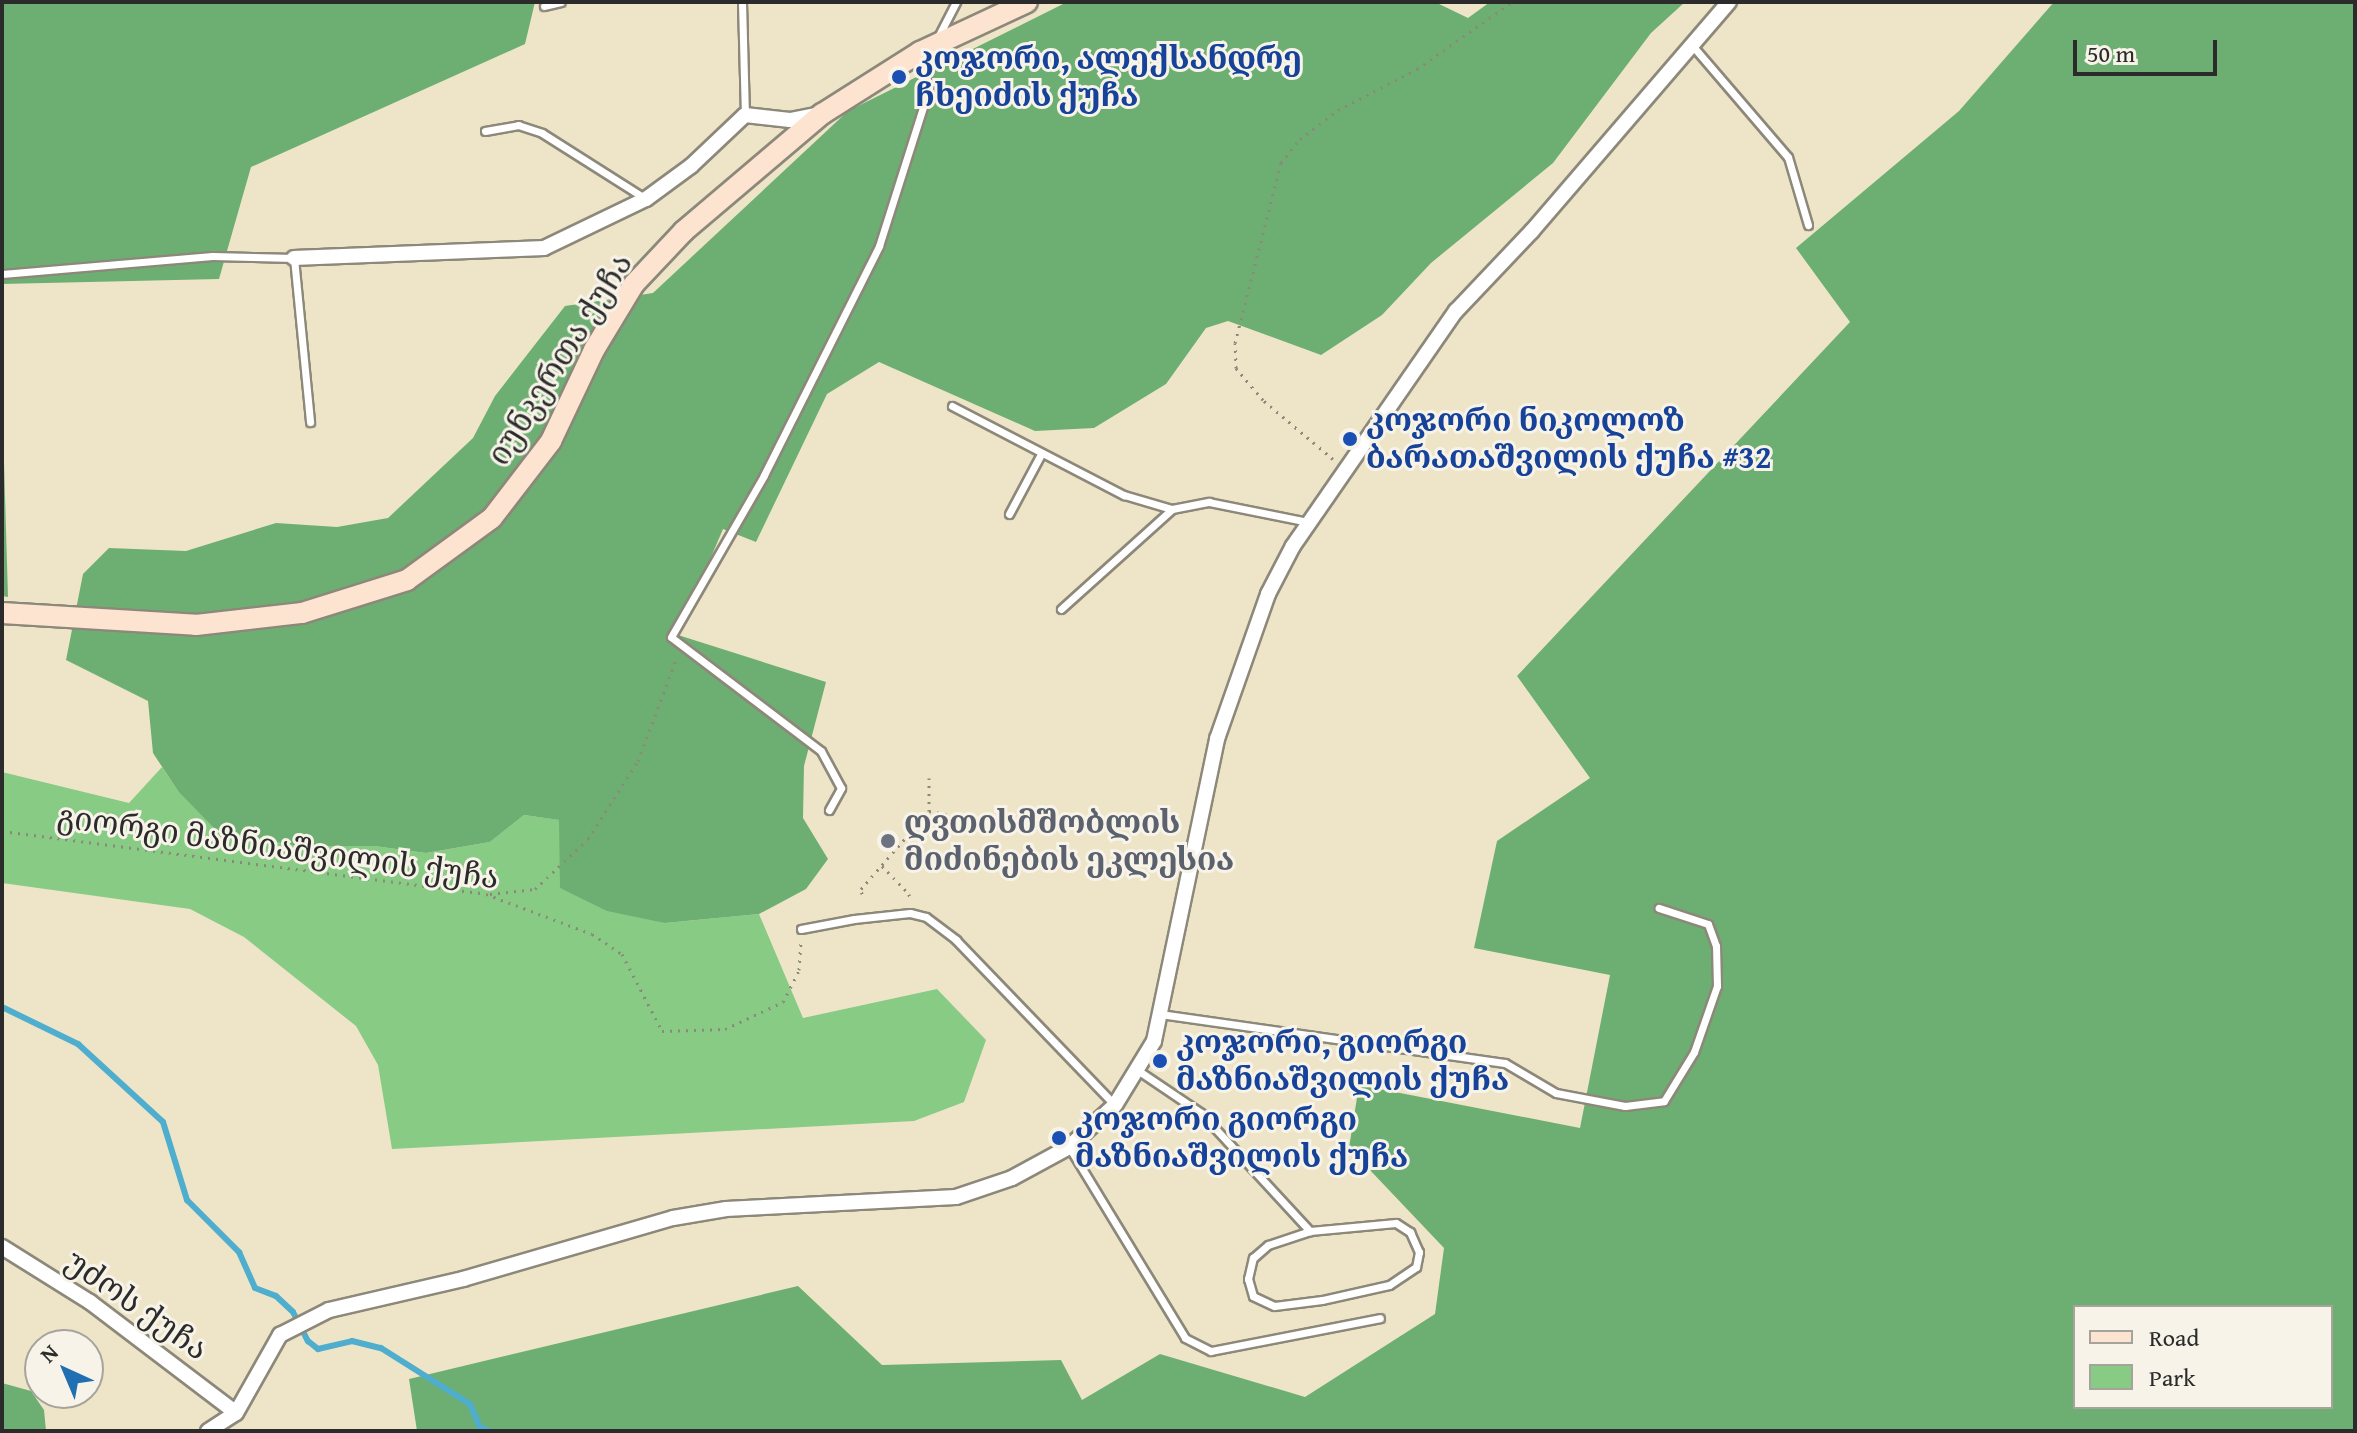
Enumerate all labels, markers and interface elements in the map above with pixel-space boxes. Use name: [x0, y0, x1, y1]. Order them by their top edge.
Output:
scale bar: [2077, 24, 2221, 74]
text: 50 m: [2087, 36, 2135, 71]
place label: კოჯორი, ალექსანდრე ჩხეიძის ქუჩა: [915, 40, 1302, 115]
marker: კოჯორი, ალექსანდრე ჩხეიძის ქუჩა: [890, 68, 908, 86]
street label: იუნკერთა ქუჩა: [479, 246, 641, 472]
place label: კოჯორი ნიკოლოზ ბარათაშვილის ქუჩა #32: [1366, 402, 1771, 477]
marker: კოჯორი ნიკოლოზ ბარათაშვილის ქუჩა #32: [1341, 430, 1359, 448]
street label: გიორგი მაზნიაშვილის ქუჩა: [55, 797, 501, 897]
place label: ღვთისმშობლის მიძინების ეკლესია: [904, 804, 1234, 879]
marker: ღვთისმშობლის მიძინების ეკლესია: [879, 832, 897, 850]
place label: კოჯორი, გიორგი მაზნიაშვილის ქუჩა: [1176, 1024, 1509, 1099]
marker: კოჯორი, გიორგი მაზნიაშვილის ქუჩა: [1151, 1052, 1169, 1070]
place label: კოჯორი გიორგი მაზნიაშვილის ქუჩა: [1075, 1101, 1408, 1176]
marker: კოჯორი გიორგი მაზნიაშვილის ქუჩა: [1050, 1129, 1068, 1147]
street label: უძოს ქუჩა: [58, 1242, 216, 1368]
legend: [2073, 1305, 2333, 1409]
text: Road: [2149, 1320, 2199, 1355]
north arrow: [24, 1329, 104, 1409]
text: N: [32, 1337, 65, 1370]
text: Park: [2149, 1360, 2195, 1395]

